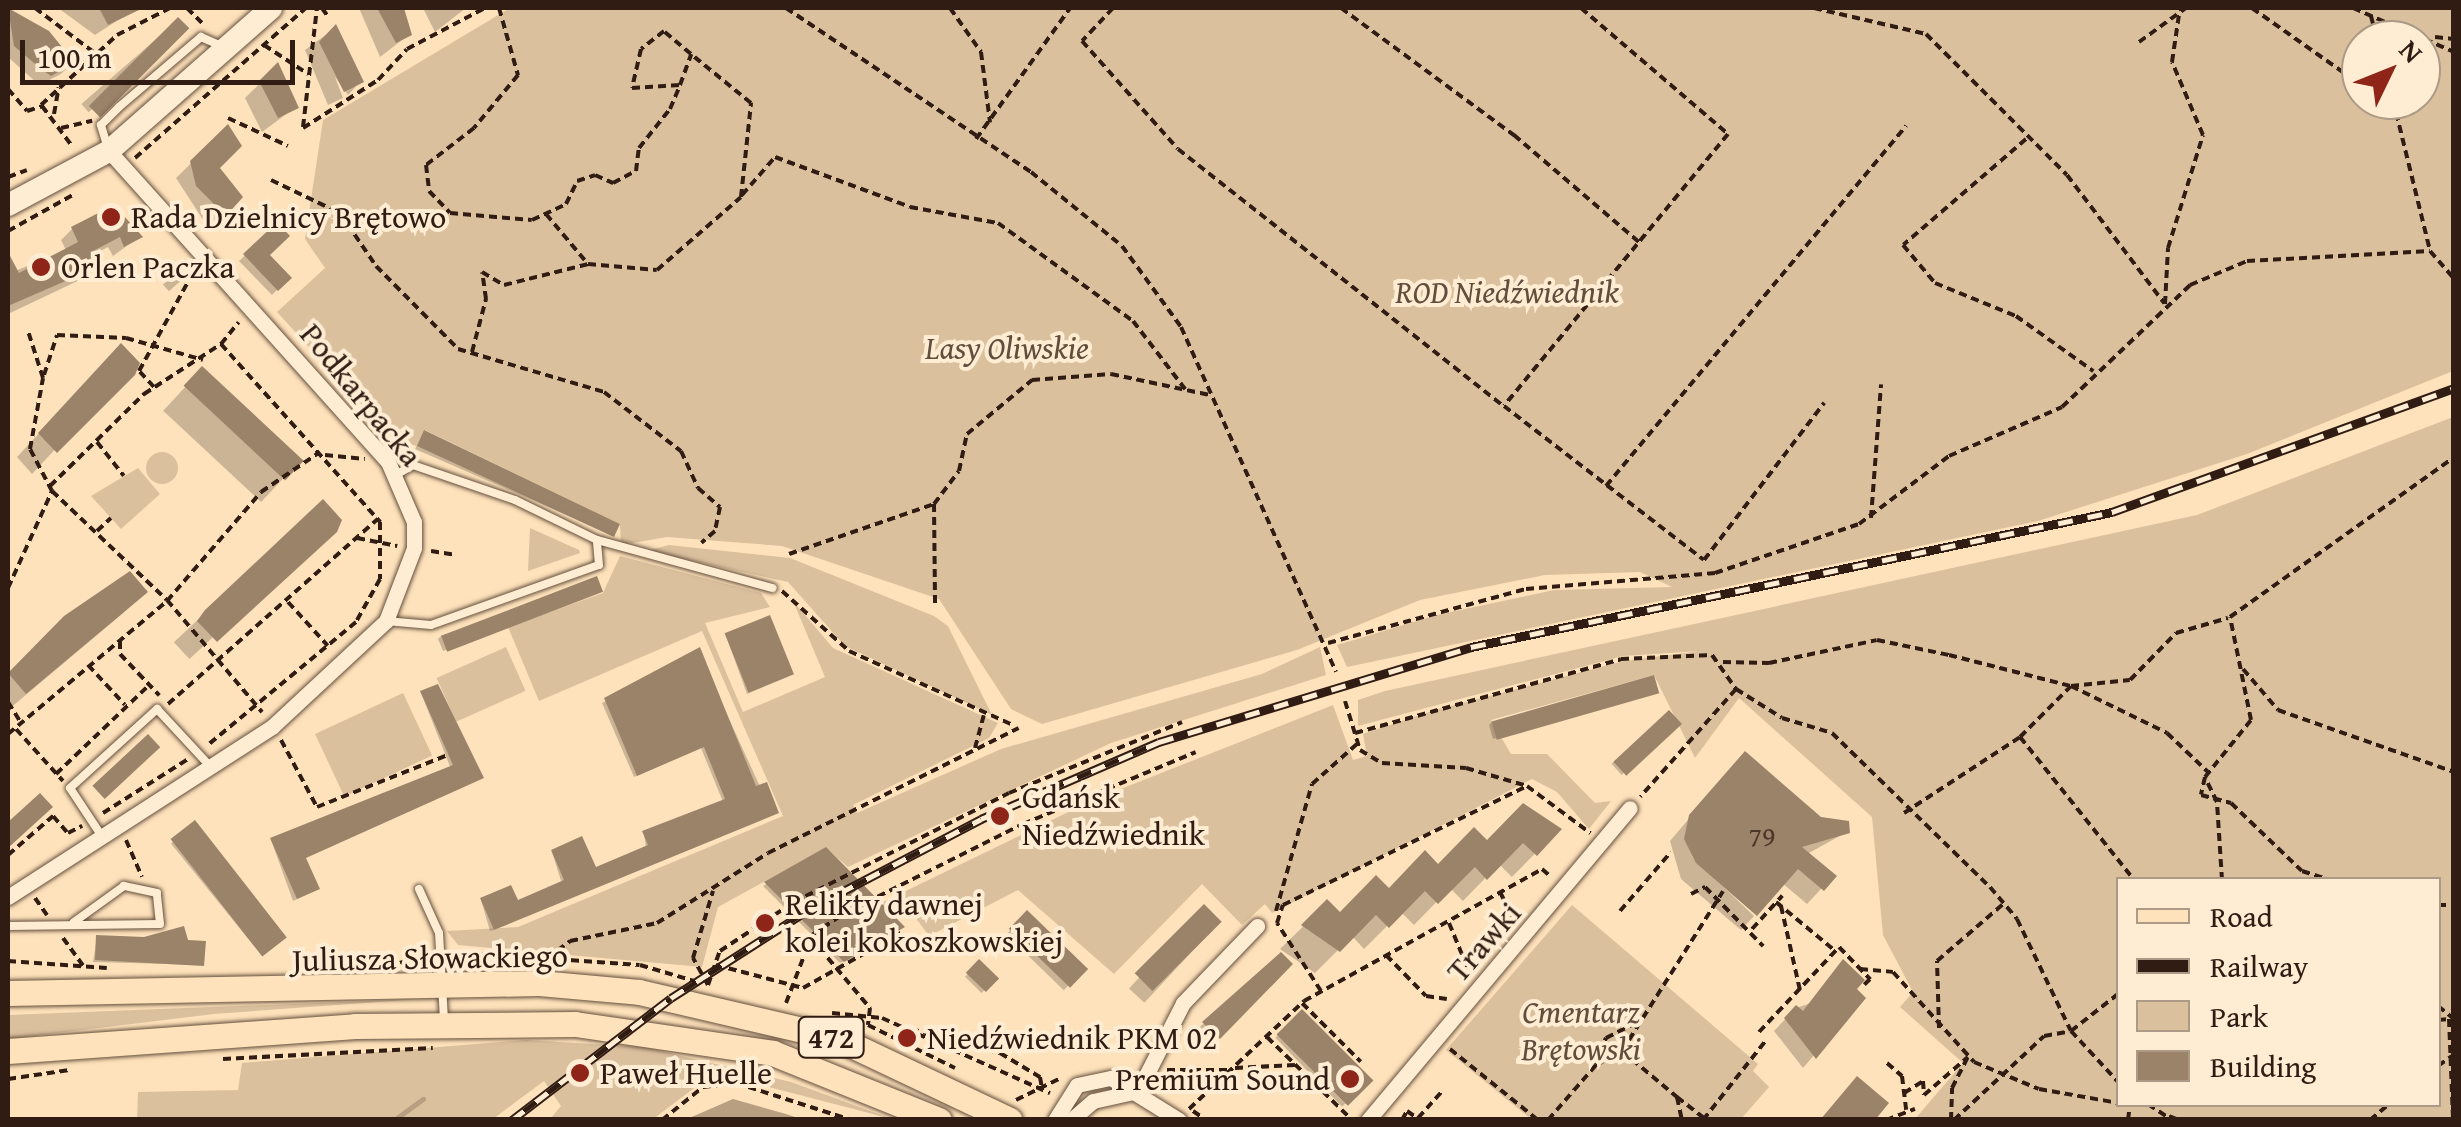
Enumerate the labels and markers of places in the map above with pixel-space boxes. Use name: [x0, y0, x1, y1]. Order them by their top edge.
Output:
place label: Rada Dzielnicy Brętowo: [131, 198, 446, 236]
marker: Rada Dzielnicy Brętowo: [100, 206, 122, 228]
place label: Orlen Paczka: [61, 248, 235, 286]
marker: Orlen Paczka: [30, 256, 52, 278]
place label: Gdańsk Niedźwiednik: [1022, 779, 1205, 854]
marker: Gdańsk Niedźwiednik: [987, 803, 1013, 829]
place label: Relikty dawnej kolei kokoszkowskiej: [785, 886, 1063, 961]
marker: Relikty dawnej kolei kokoszkowskiej: [754, 912, 776, 934]
place label: Niedźwiednik PKM 02: [927, 1019, 1217, 1057]
marker: Niedźwiednik PKM 02: [896, 1027, 918, 1049]
place label: Paweł Huelle: [600, 1054, 772, 1092]
place label: Premium Sound: [1115, 1060, 1330, 1098]
marker: Paweł Huelle: [569, 1062, 591, 1084]
marker: Premium Sound: [1339, 1068, 1361, 1090]

